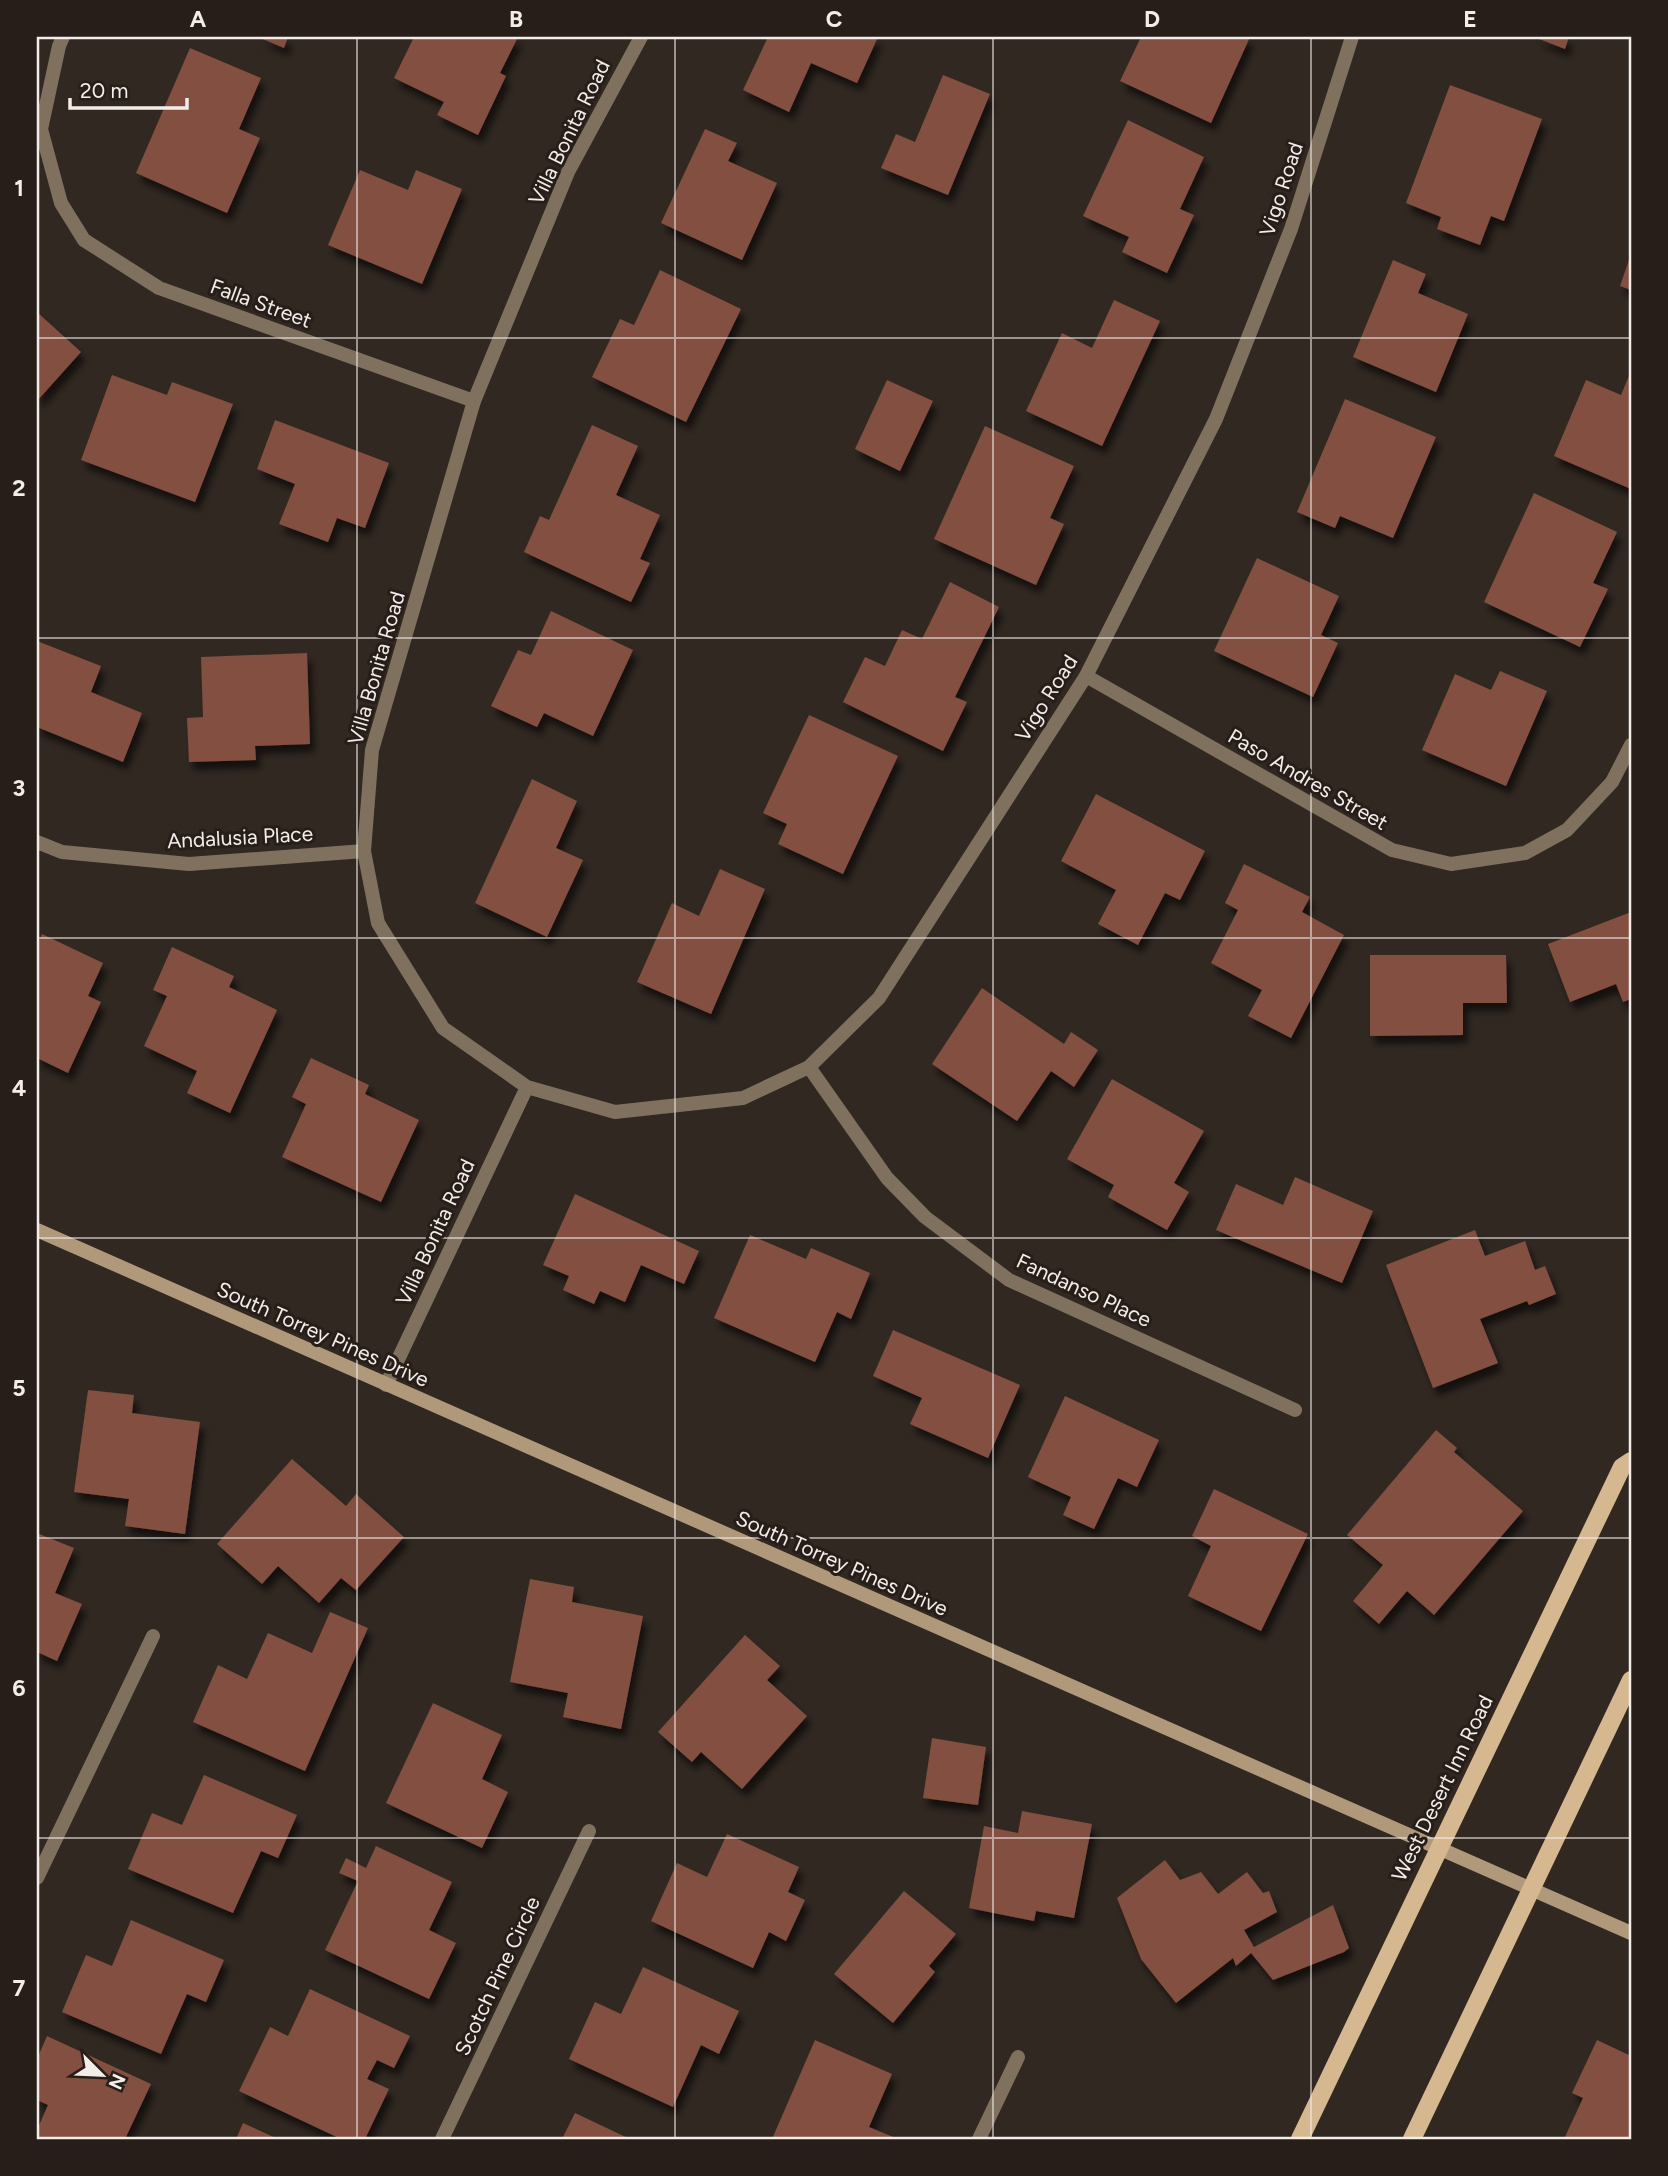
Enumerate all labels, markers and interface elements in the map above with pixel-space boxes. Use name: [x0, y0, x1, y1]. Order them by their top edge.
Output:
text: A: [190, 5, 207, 33]
text: B: [509, 5, 523, 33]
text: C: [826, 5, 843, 33]
text: D: [1144, 5, 1160, 33]
text: E: [1463, 5, 1477, 33]
street label: Villa Bonita Road: [523, 55, 615, 209]
scale bar: [70, 66, 187, 110]
text: 20 m: [80, 78, 128, 103]
street label: Vigo Road: [1254, 139, 1308, 239]
text: 1: [14, 174, 24, 202]
street label: Falla Street: [207, 273, 315, 333]
text: 2: [12, 474, 26, 502]
street label: Villa Bonita Road: [342, 588, 410, 748]
street label: Vigo Road: [1010, 650, 1082, 746]
street label: Paso Andres Street: [1224, 723, 1392, 835]
text: 3: [13, 774, 25, 802]
street label: Andalusia Place: [166, 821, 314, 853]
text: 4: [12, 1074, 26, 1102]
street label: Villa Bonita Road: [390, 1155, 480, 1309]
street label: Fandanso Place: [1013, 1248, 1155, 1332]
street label: South Torrey Pines Drive: [213, 1276, 433, 1392]
text: 5: [12, 1374, 26, 1402]
street label: South Torrey Pines Drive: [732, 1505, 952, 1621]
text: 6: [12, 1674, 26, 1702]
street label: West Desert Inn Road: [1386, 1691, 1498, 1885]
street label: Scotch Pine Circle: [449, 1893, 545, 2059]
text: 7: [13, 1974, 26, 2002]
north arrow: [66, 2039, 136, 2110]
text: N: [104, 2070, 131, 2093]

